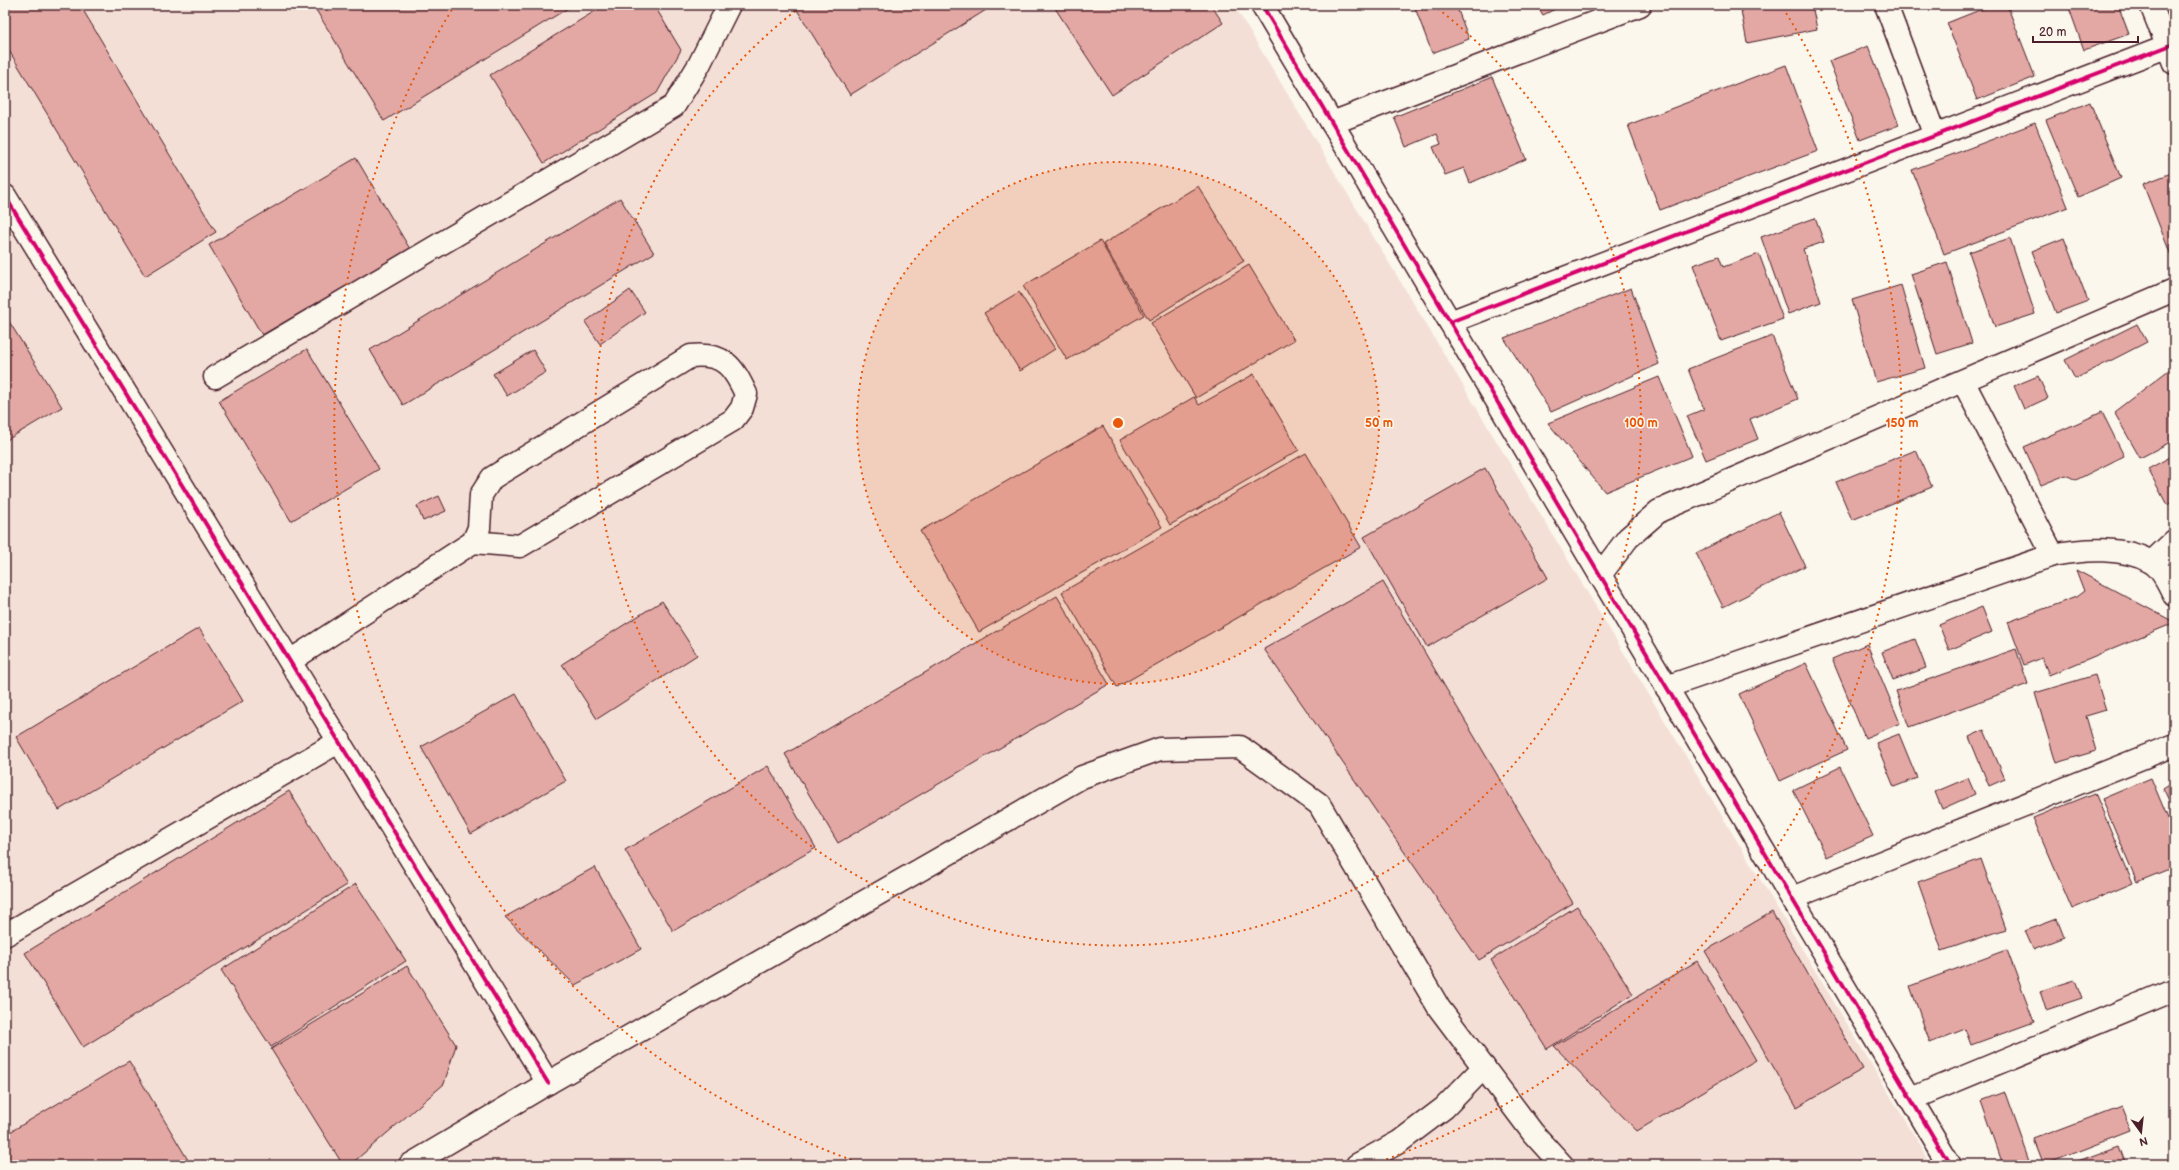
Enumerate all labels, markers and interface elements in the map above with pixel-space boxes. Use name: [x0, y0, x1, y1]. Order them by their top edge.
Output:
scale bar: [2033, 18, 2138, 44]
text: 20 m: [2039, 25, 2066, 40]
centre of rings: [1111, 416, 1125, 430]
text: 50 m: [1365, 416, 1393, 431]
text: 100 m: [1624, 416, 1658, 431]
text: 150 m: [1886, 416, 1918, 431]
north arrow: [2121, 1112, 2161, 1152]
text: N: [2138, 1134, 2149, 1149]

